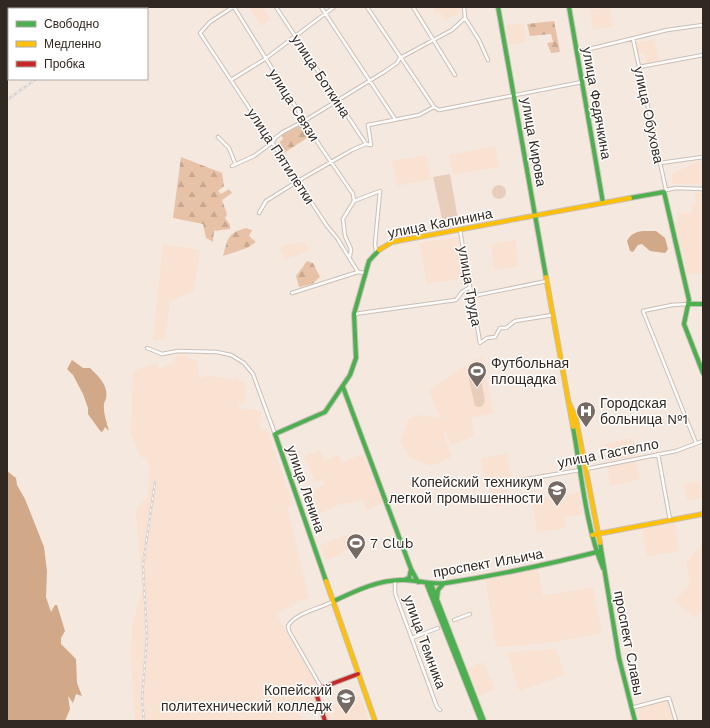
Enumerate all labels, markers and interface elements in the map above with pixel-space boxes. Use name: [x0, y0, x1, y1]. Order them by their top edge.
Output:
legend: [8, 8, 148, 80]
text: Свободно: [44, 17, 99, 31]
street label: улица Боткина: [288, 31, 354, 121]
text: Медленно: [44, 37, 101, 51]
street label: улица Федячкина: [579, 46, 615, 161]
text: Пробка: [44, 57, 85, 71]
street label: улица Обухова: [631, 65, 667, 165]
street label: улица Связи: [265, 66, 323, 144]
street label: улица Кирова: [518, 96, 550, 188]
street label: улица Пятилетки: [244, 105, 318, 207]
street label: улица Калинина: [386, 205, 494, 241]
street label: улица Труда: [455, 245, 485, 328]
place label: Футбольная площадка: [491, 355, 569, 387]
sports icon: Футбольная площадка: [466, 360, 488, 388]
place label: Городская больница №1: [600, 395, 688, 427]
hospital icon: Городская больница №1: [575, 400, 597, 428]
street label: улица Гастелло: [556, 435, 660, 471]
street label: улица Ленина: [284, 443, 328, 535]
place label: Копейский техникум легкой промышенности: [389, 474, 543, 506]
school or university icon: Копейский техникум легкой промышенности: [546, 479, 568, 507]
sports icon: 7 Club: [345, 532, 367, 560]
place label: 7 Club: [370, 535, 414, 551]
street label: проспект Ильича: [432, 545, 544, 581]
street label: проспект Славы: [611, 589, 647, 697]
street label: улица Темника: [401, 593, 449, 691]
place label: Копейский политехнический колледж: [161, 682, 333, 714]
school or university icon: Копейский политехнический колледж: [335, 687, 357, 715]

